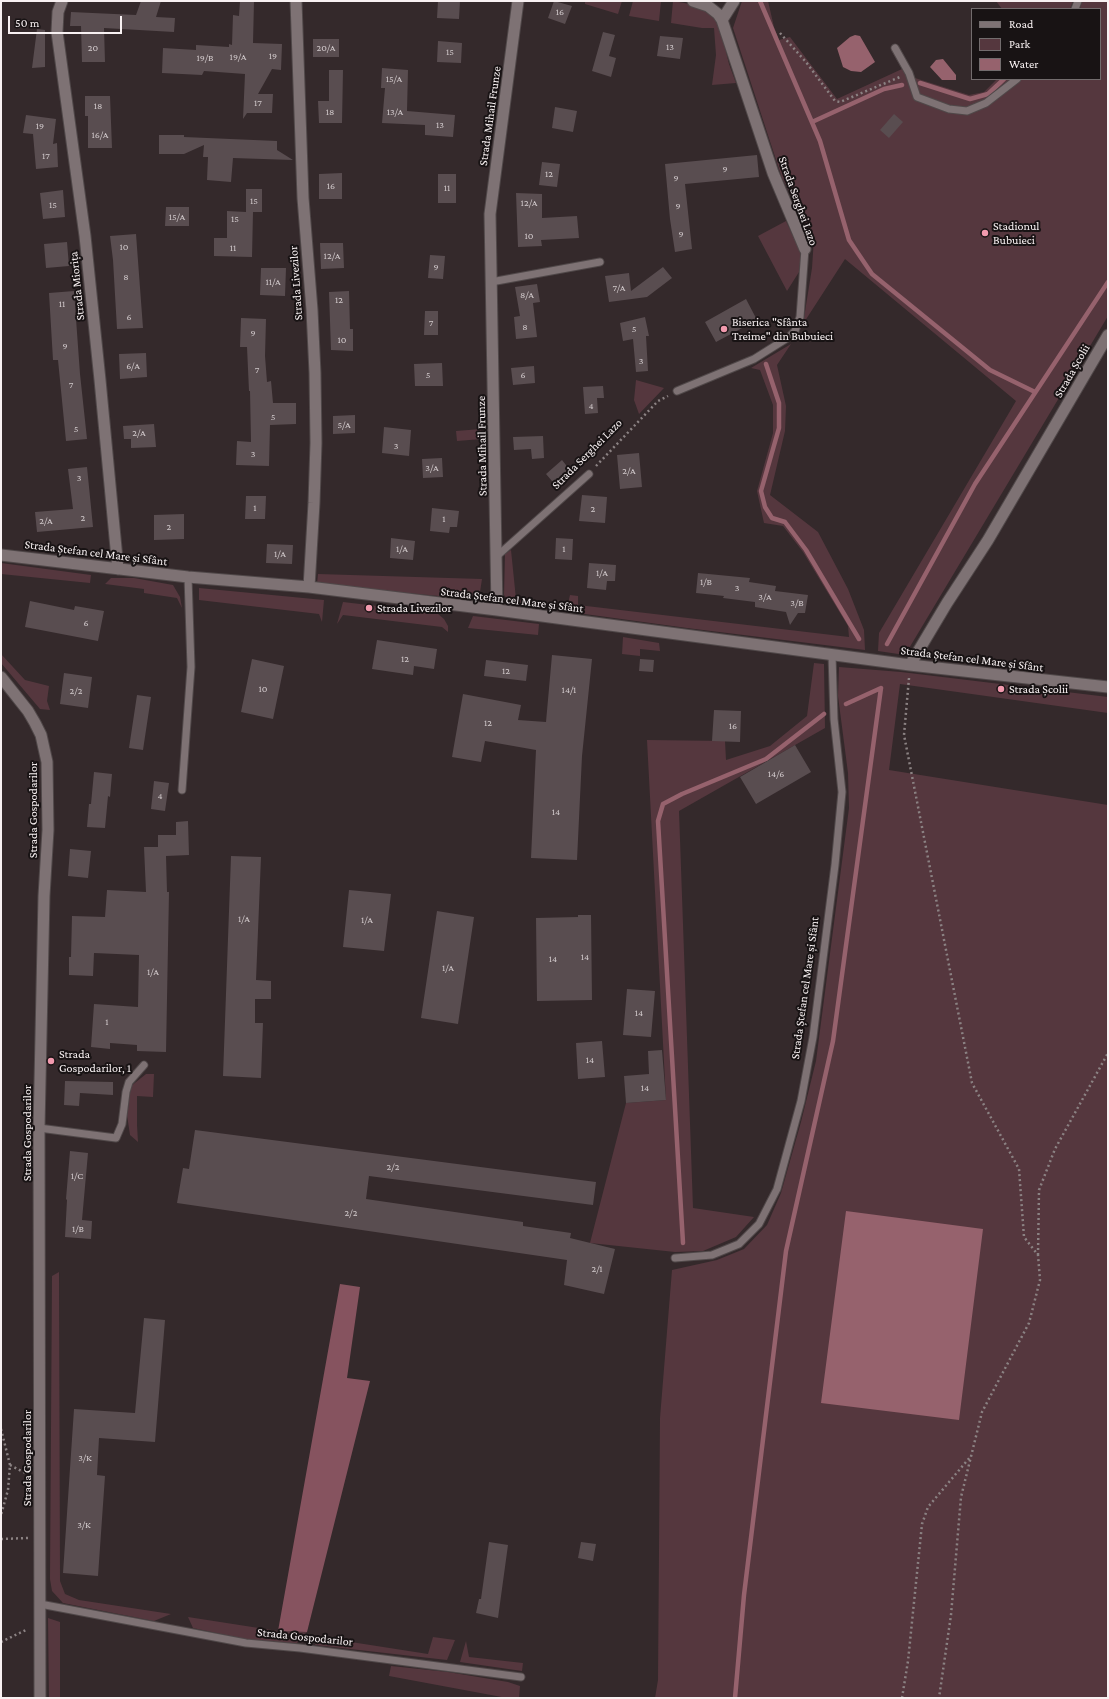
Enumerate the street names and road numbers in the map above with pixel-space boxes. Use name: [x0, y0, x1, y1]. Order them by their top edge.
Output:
street label: Strada Mihail Frunze: [476, 65, 504, 167]
street label: Strada Serghei Lazo: [775, 155, 821, 247]
street label: Strada Livezilor: [286, 245, 306, 321]
street label: Strada Miorița: [66, 251, 88, 321]
street label: Strada Școlii: [1051, 342, 1093, 400]
street label: Strada Mihail Frunze: [474, 396, 490, 496]
street label: Strada Serghei Lazo: [549, 416, 625, 492]
street label: Strada Ștefan cel Mare și Sfânt: [24, 537, 168, 569]
street label: Strada Ștefan cel Mare și Sfânt: [440, 584, 584, 616]
street label: Strada Ștefan cel Mare și Sfânt: [900, 643, 1044, 675]
street label: Strada Gospodarilor: [26, 762, 40, 858]
street label: Strada Ștefan cel Mare și Sfânt: [788, 916, 822, 1060]
street label: Strada Gospodarilor: [20, 1085, 34, 1181]
street label: Strada Gospodarilor: [20, 1410, 34, 1506]
street label: Strada Gospodarilor: [256, 1625, 354, 1649]

